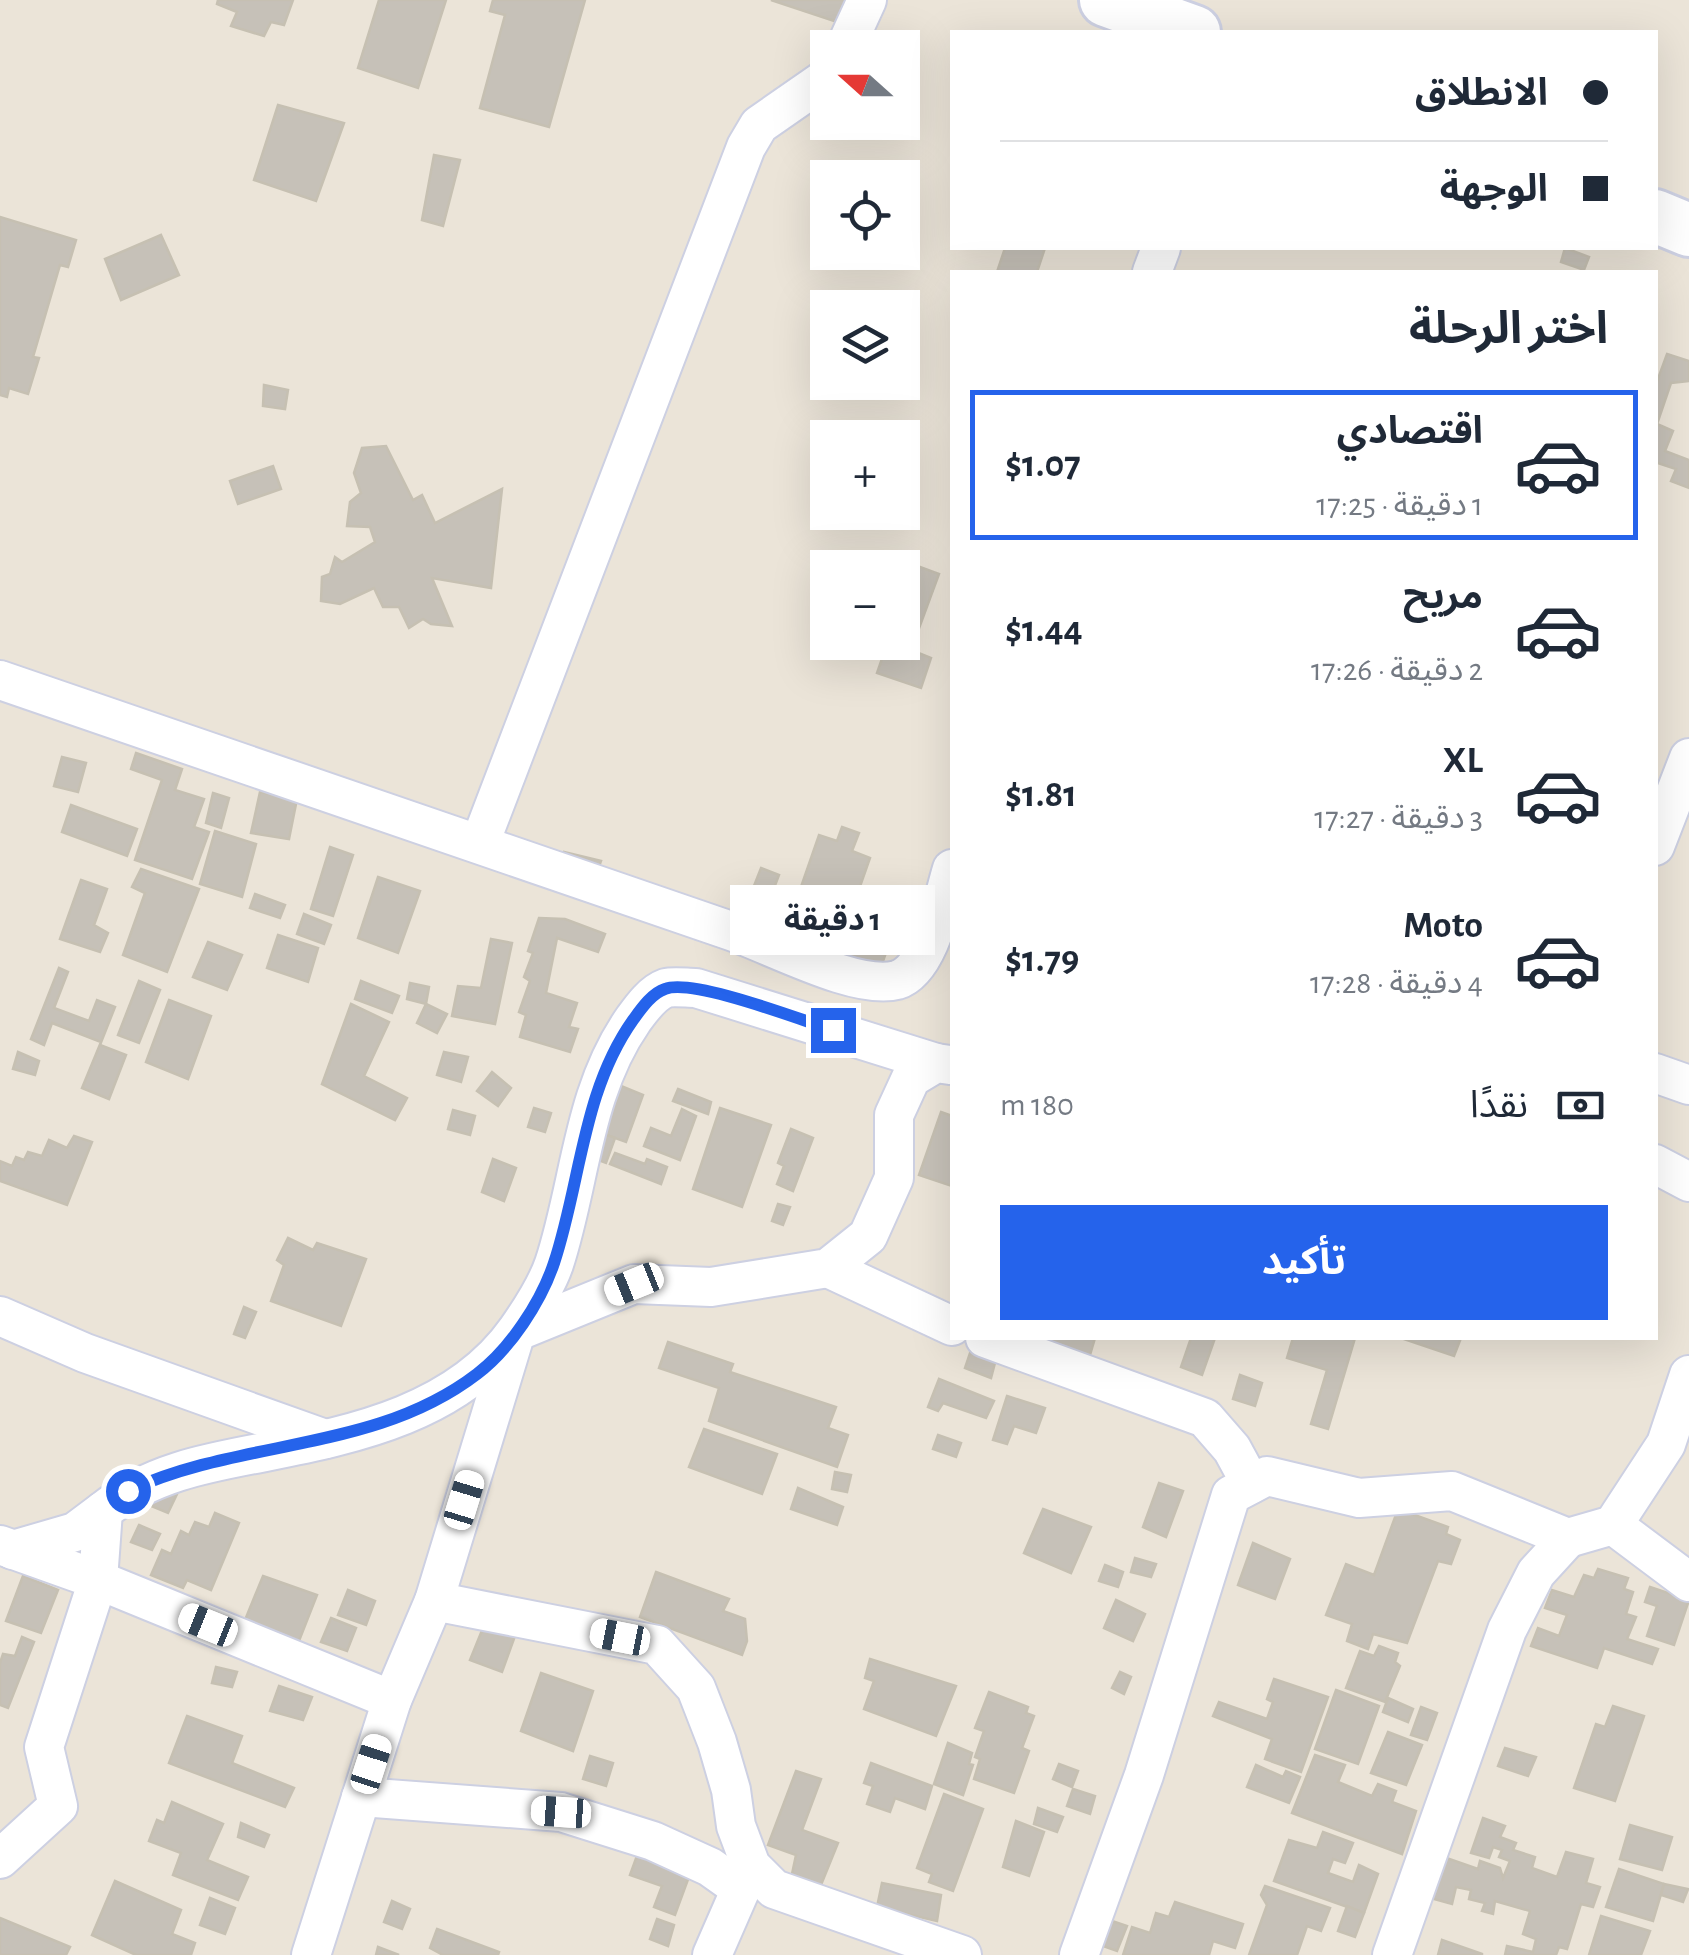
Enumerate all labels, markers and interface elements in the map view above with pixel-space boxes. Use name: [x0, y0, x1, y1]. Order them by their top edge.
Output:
north arrow: [810, 30, 920, 140]
map controls: [810, 30, 920, 660]
text: الانطلاق: [1415, 75, 1548, 113]
button: locate: [810, 160, 920, 270]
text: الوجهة: [1440, 171, 1548, 209]
button: layers: [810, 290, 920, 400]
text: اختر الرحلة: [1409, 307, 1608, 352]
text: اقتصادي: [1337, 413, 1483, 451]
button: +: [810, 420, 920, 530]
icon: car: [1513, 420, 1603, 510]
text: $1.07: [1005, 446, 1081, 484]
text: 1 دقيقة · 17:25: [1316, 489, 1483, 521]
button: −: [810, 550, 920, 660]
text: مريح: [1403, 578, 1483, 616]
icon: car: [1513, 585, 1603, 675]
text: $1.44: [1005, 611, 1083, 649]
text: 2 دقيقة · 17:26: [1311, 654, 1483, 686]
text: XL: [1443, 742, 1483, 780]
icon: car: [1513, 750, 1603, 840]
text: $1.81: [1005, 776, 1077, 814]
text: 3 دقيقة · 17:27: [1314, 802, 1483, 834]
callout: 1 دقيقة: [730, 885, 936, 955]
text: 1 دقيقة: [784, 904, 881, 936]
text: Moto: [1403, 907, 1483, 945]
icon: car: [1513, 915, 1603, 1005]
text: $1.79: [1005, 941, 1079, 979]
text: 4 دقيقة · 17:28: [1310, 967, 1483, 999]
route end: [811, 1008, 856, 1053]
icon: cash: [1553, 1078, 1608, 1133]
text: نقدًا: [1470, 1087, 1528, 1125]
text: 180 m: [1000, 1089, 1074, 1121]
button: تأكيد: [1000, 1205, 1608, 1320]
car: [601, 1259, 667, 1309]
car: [441, 1467, 487, 1533]
route start: [106, 1469, 151, 1514]
car: [175, 1600, 241, 1650]
car: [588, 1617, 652, 1657]
car: [347, 1731, 395, 1797]
car: [530, 1795, 592, 1829]

